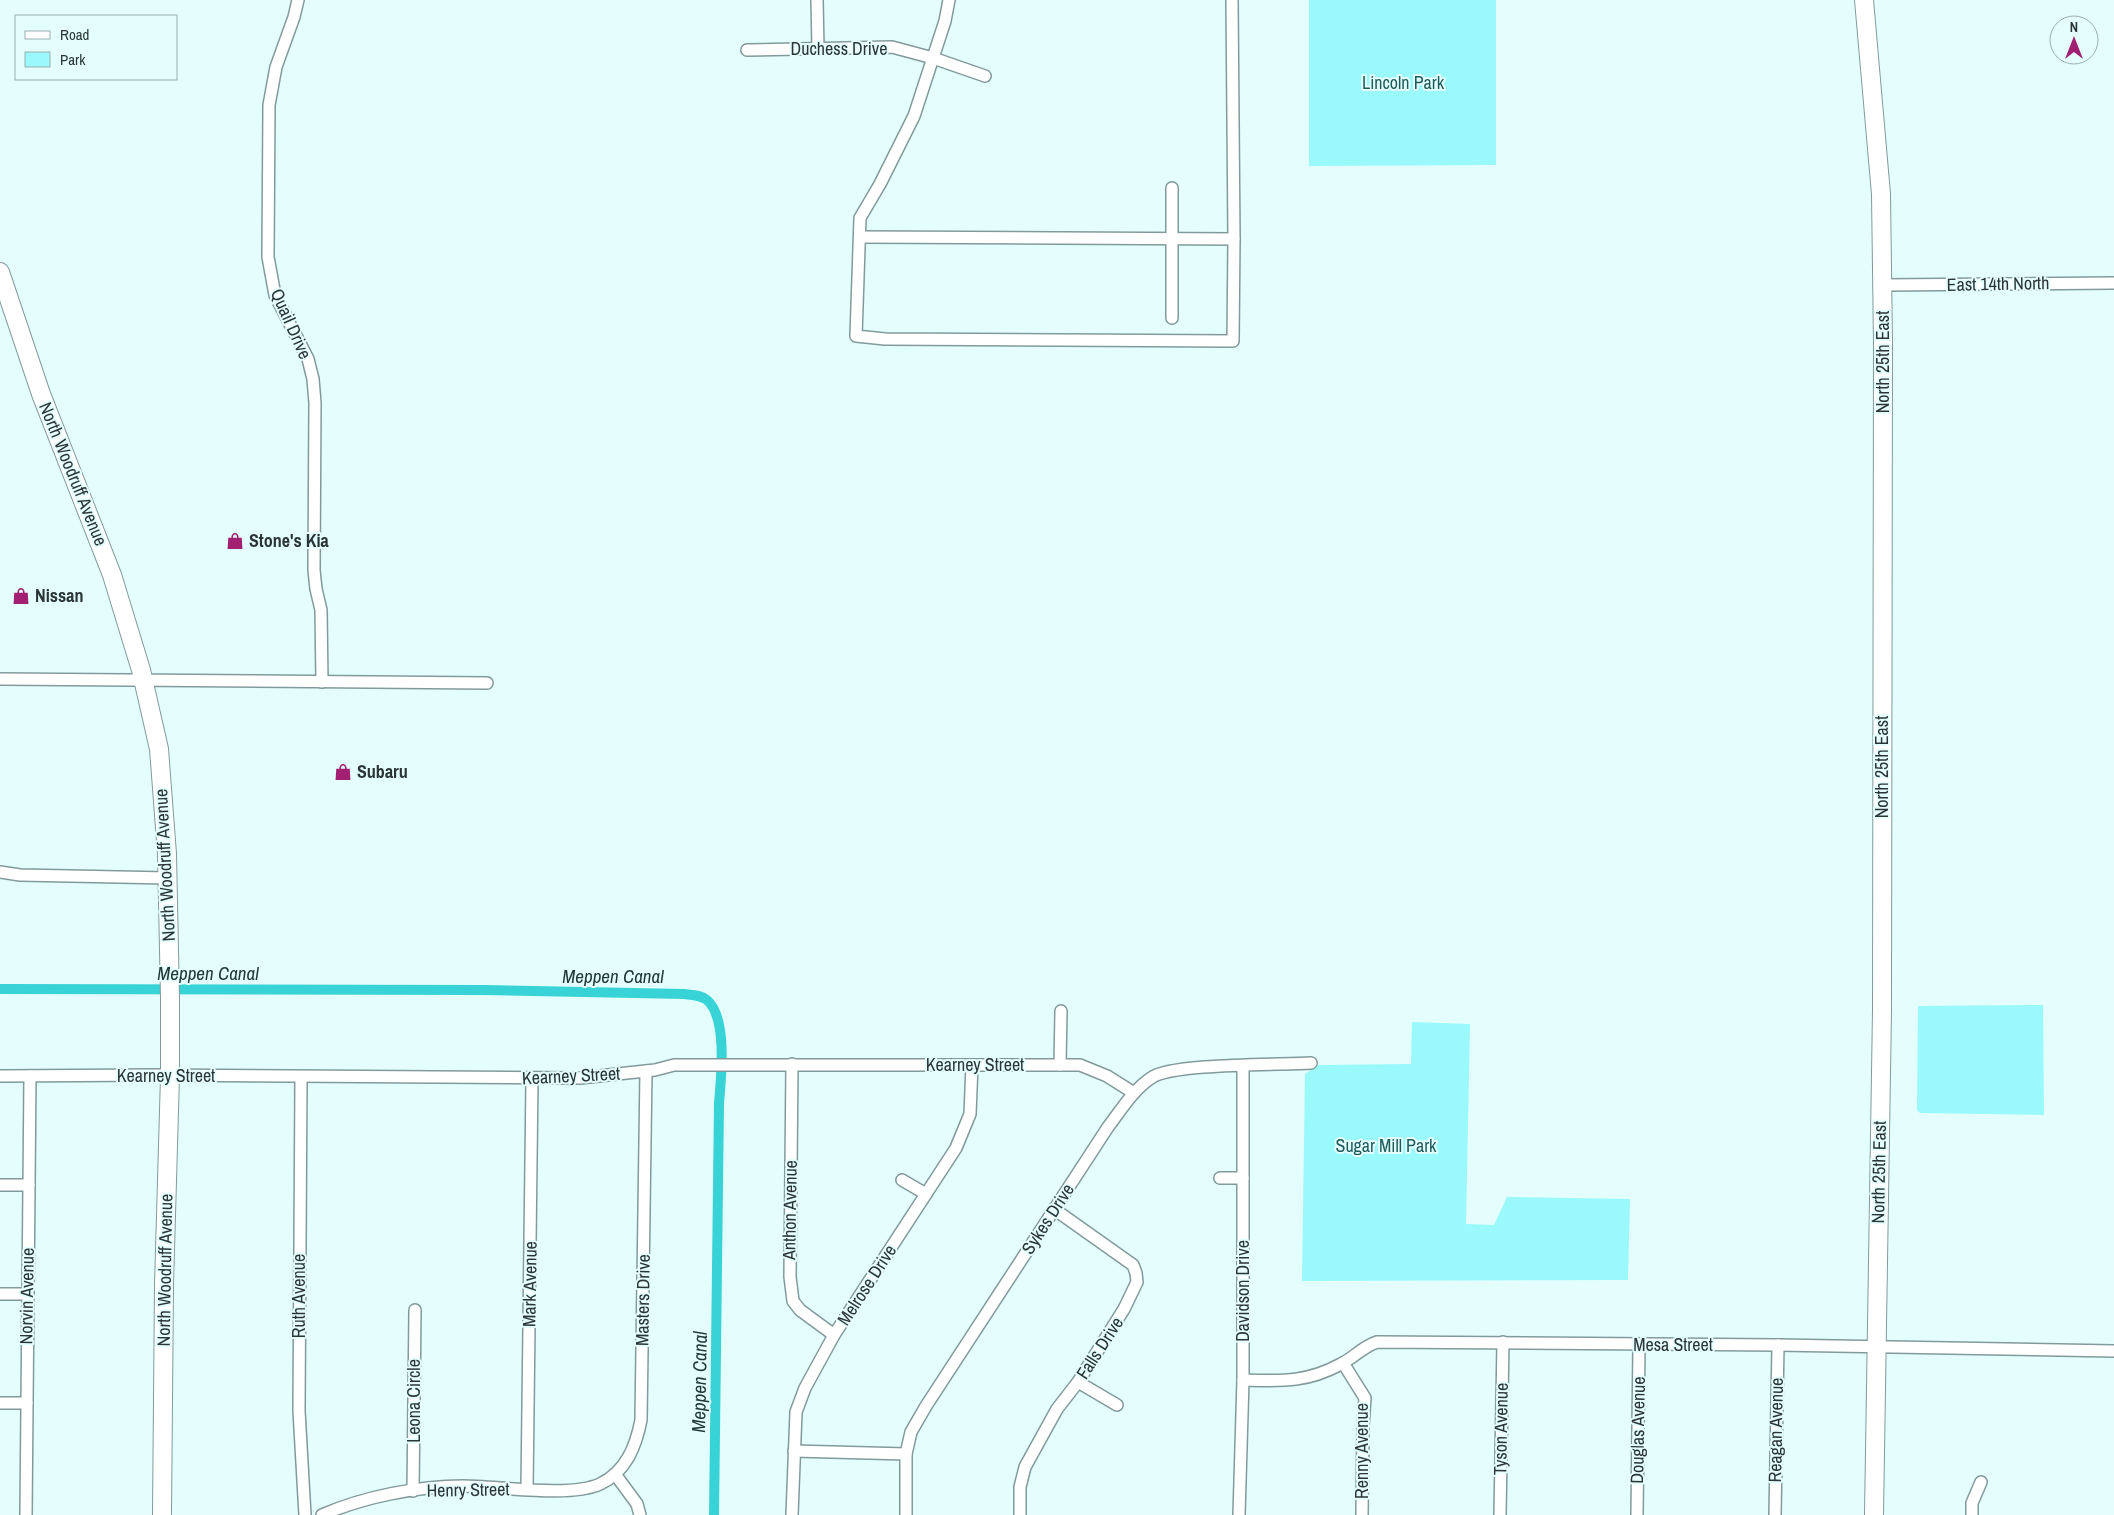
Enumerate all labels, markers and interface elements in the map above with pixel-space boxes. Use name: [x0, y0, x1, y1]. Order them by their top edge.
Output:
legend: [15, 15, 178, 80]
north arrow: [2049, 15, 2099, 65]
text: N: [2070, 18, 2078, 36]
text: Road: [60, 24, 89, 45]
street label: Duchess Drive: [791, 36, 887, 61]
text: Park: [60, 49, 86, 70]
park label: Lincoln Park: [1362, 70, 1445, 95]
street label: East 14th North: [1946, 270, 2049, 297]
street label: Quail Drive: [265, 285, 318, 363]
street label: North 25th East: [1870, 311, 1895, 413]
street label: North Woodruff Avenue: [33, 398, 114, 549]
place label: Stone's Kia: [249, 528, 330, 553]
shop icon: Stone's Kia: [225, 531, 245, 551]
place label: Nissan: [35, 583, 83, 608]
shop icon: Nissan: [11, 586, 31, 606]
street label: North 25th East: [1869, 716, 1894, 818]
place label: Subaru: [357, 759, 408, 784]
shop icon: Subaru: [333, 762, 353, 782]
street label: North Woodruff Avenue: [148, 788, 181, 942]
water label: Meppen Canal: [157, 960, 259, 986]
water label: Meppen Canal: [562, 963, 664, 989]
street label: Kearney Street: [926, 1052, 1024, 1077]
street label: Kearney Street: [521, 1060, 621, 1091]
street label: Kearney Street: [117, 1063, 215, 1088]
street label: North 25th East: [1865, 1120, 1892, 1223]
park label: Sugar Mill Park: [1336, 1133, 1437, 1158]
street label: Anthon Avenue: [776, 1160, 803, 1261]
street label: Sykes Drive: [1015, 1179, 1080, 1259]
street label: North Woodruff Avenue: [151, 1193, 178, 1347]
street label: Melrose Drive: [831, 1239, 902, 1330]
street label: Davidson Drive: [1230, 1240, 1255, 1342]
street label: Mark Avenue: [516, 1241, 543, 1327]
street label: Norvin Avenue: [13, 1247, 40, 1344]
street label: Ruth Avenue: [286, 1254, 311, 1338]
street label: Masters Drive: [629, 1254, 656, 1346]
street label: Falls Drive: [1070, 1312, 1129, 1384]
water label: Meppen Canal: [685, 1331, 713, 1433]
street label: Mesa Street: [1633, 1332, 1713, 1357]
street label: Leona Circle: [401, 1359, 426, 1443]
street label: Douglas Avenue: [1624, 1376, 1651, 1484]
street label: Reagan Avenue: [1762, 1377, 1789, 1483]
street label: Tyson Avenue: [1487, 1383, 1514, 1475]
street label: Renny Avenue: [1349, 1403, 1374, 1499]
street label: Henry Street: [426, 1476, 510, 1503]

